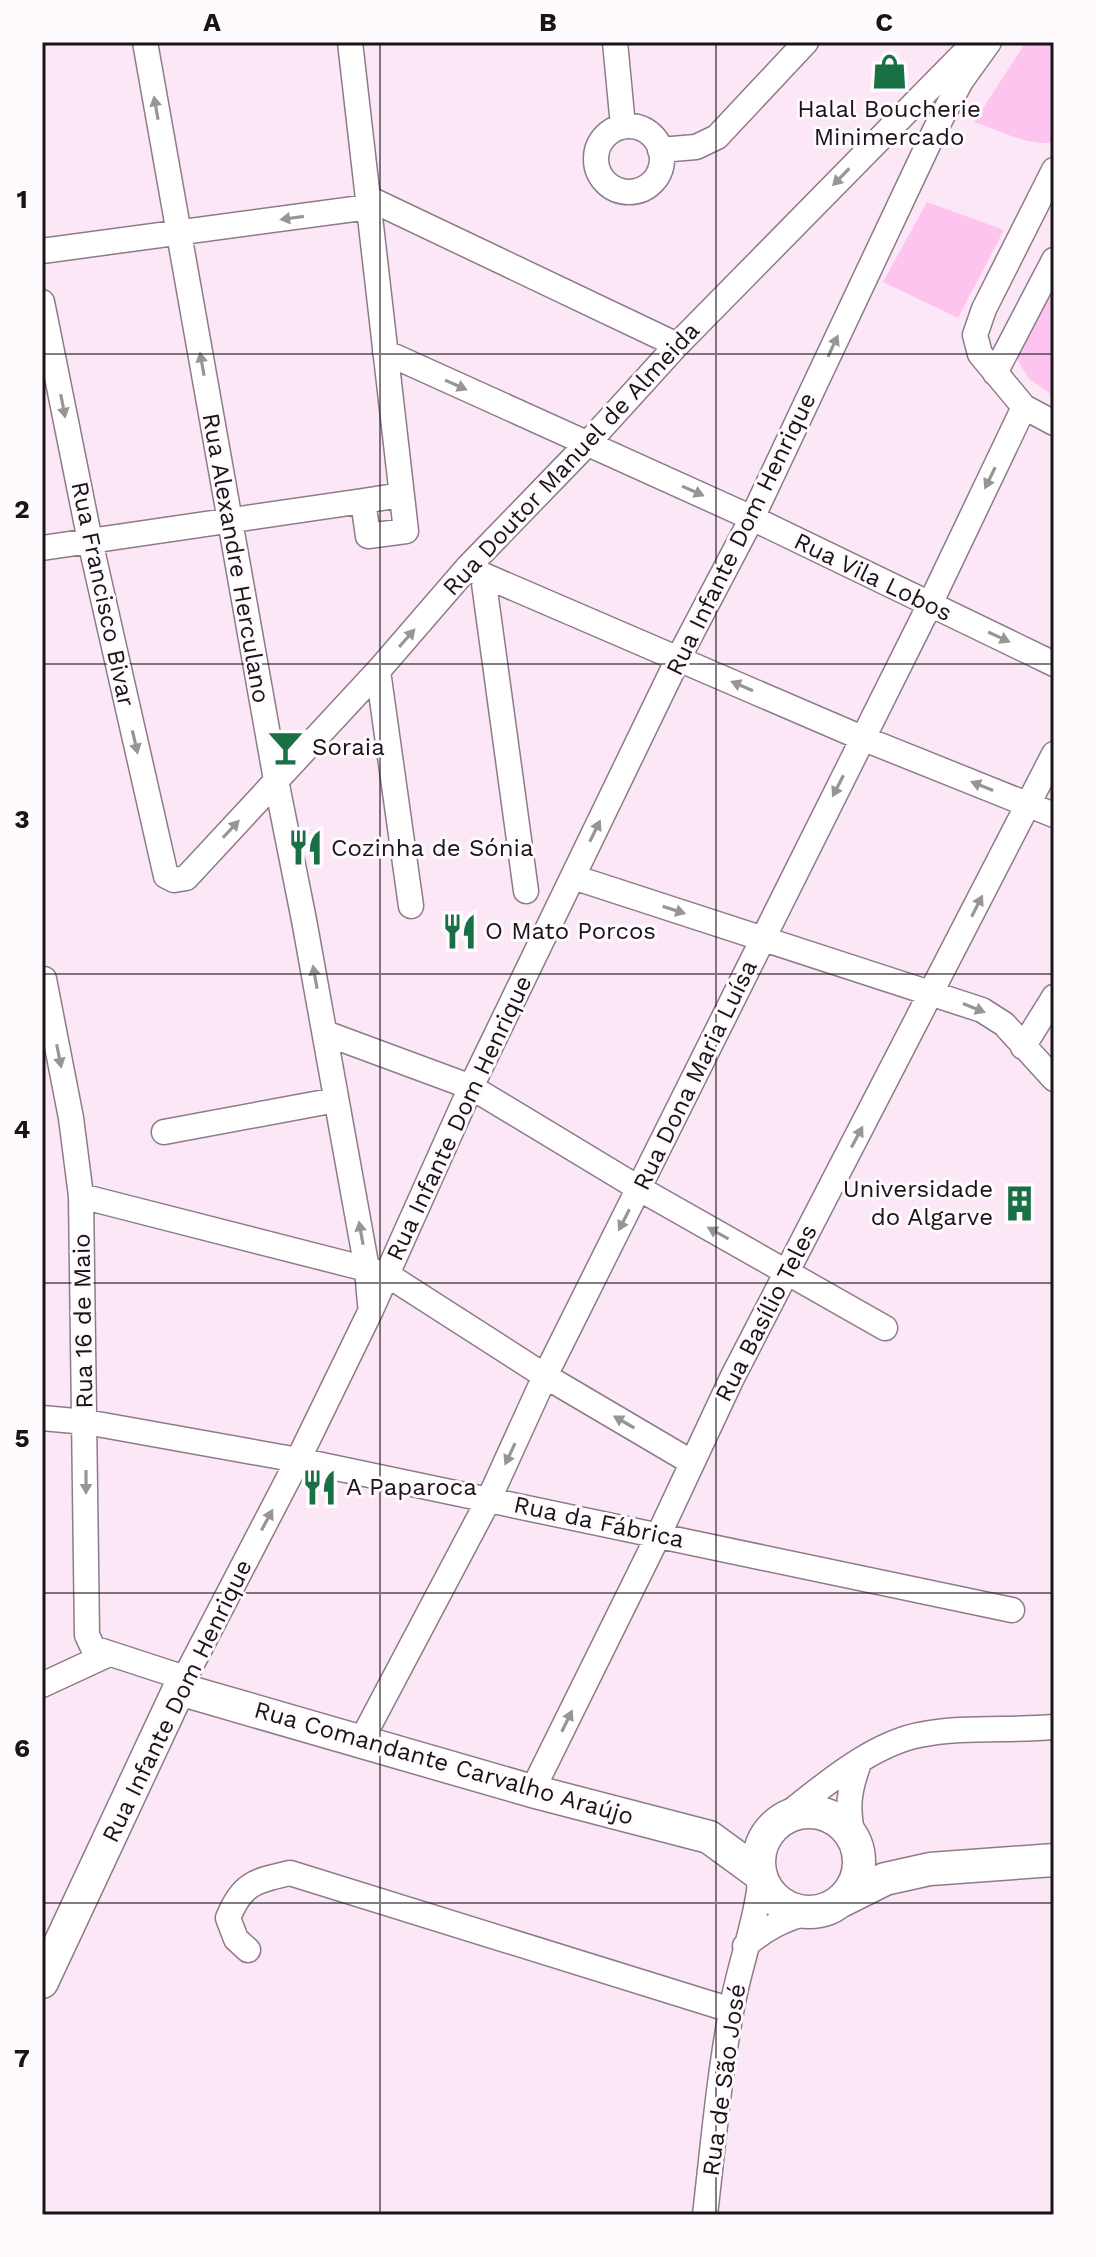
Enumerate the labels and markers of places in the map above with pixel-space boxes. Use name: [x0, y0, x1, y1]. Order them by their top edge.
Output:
shop icon: Halal Boucherie Minimercado: [870, 53, 908, 91]
place label: Halal Boucherie Minimercado: [797, 95, 981, 151]
bar icon: Soraia: [267, 728, 305, 766]
place label: Soraia: [312, 733, 385, 761]
restaurant icon: Cozinha de Sónia: [286, 829, 324, 867]
place label: Cozinha de Sónia: [331, 834, 534, 862]
restaurant icon: O Mato Porcos: [440, 912, 478, 950]
place label: O Mato Porcos: [485, 917, 656, 945]
place label: Universidade do Algarve: [843, 1175, 993, 1231]
building icon: Universidade do Algarve: [1000, 1184, 1038, 1222]
restaurant icon: A Paparoca: [301, 1468, 339, 1506]
place label: A Paparoca: [346, 1473, 477, 1501]

